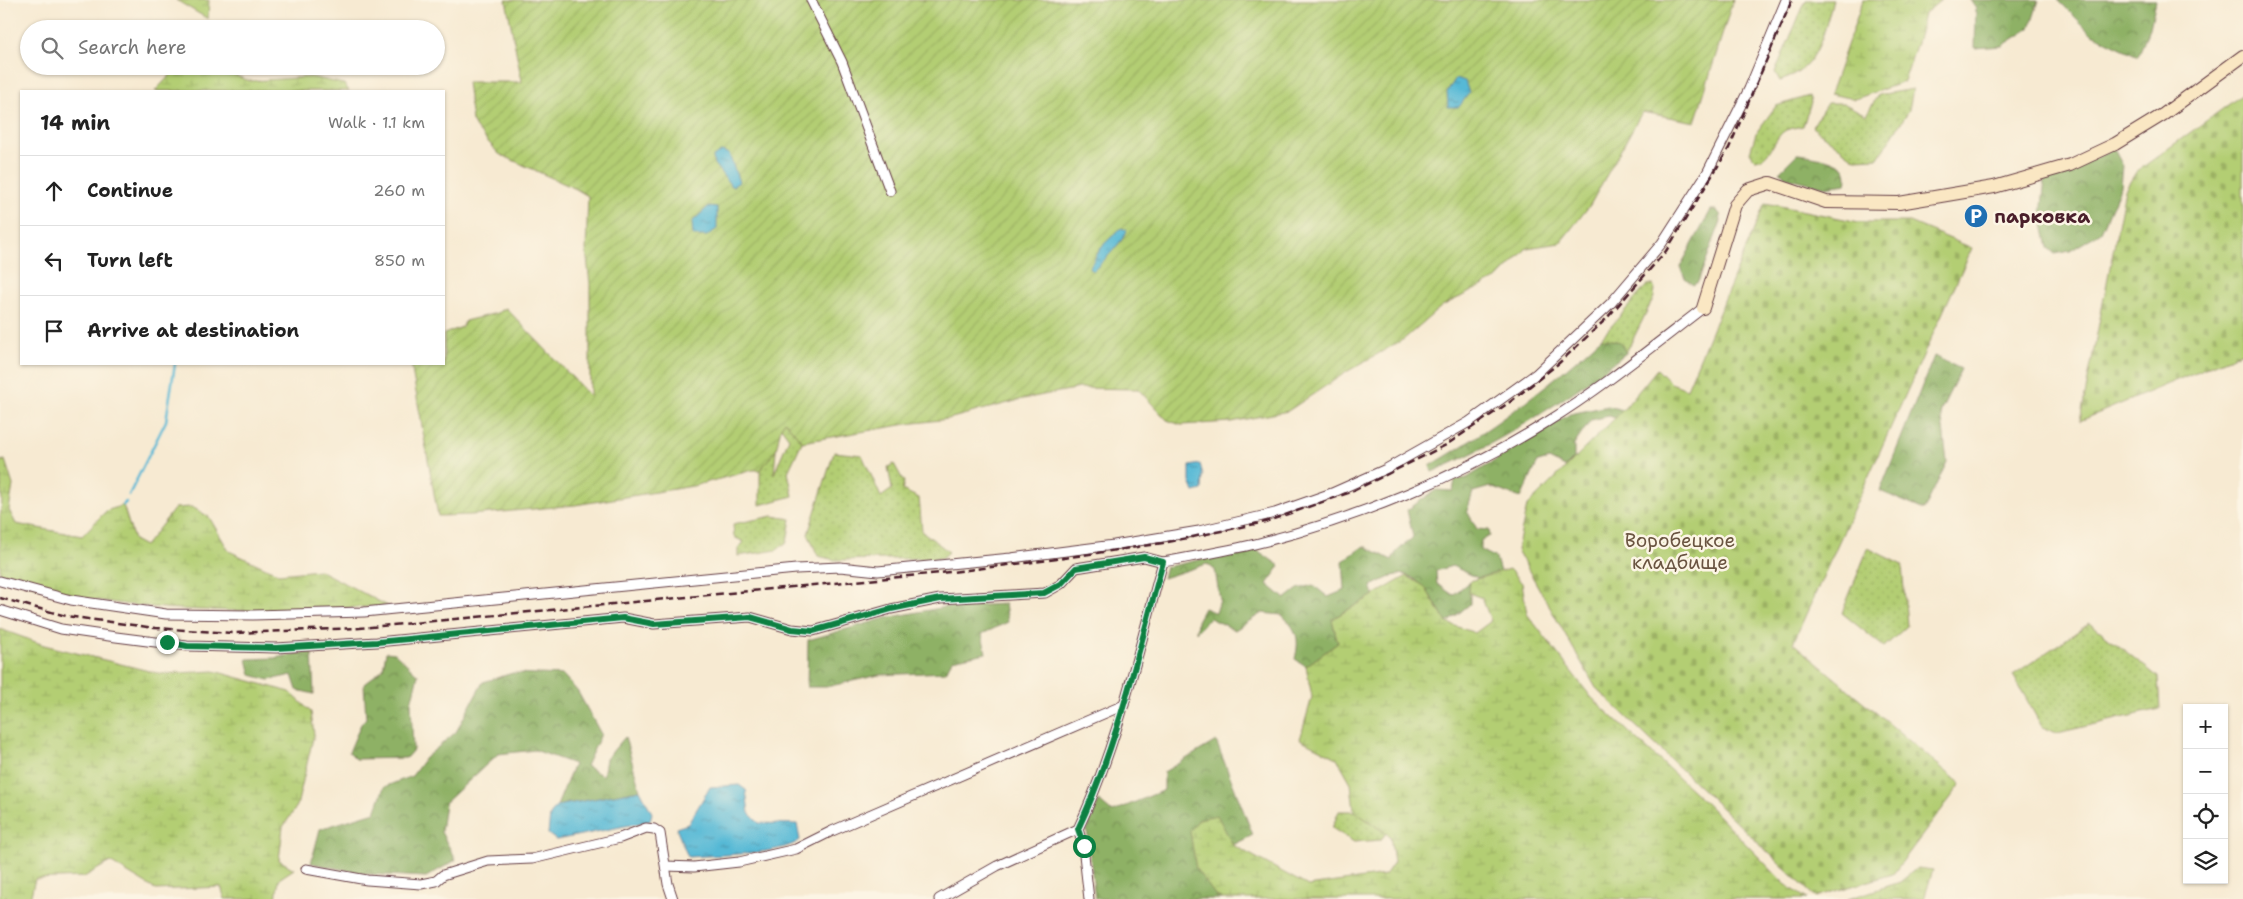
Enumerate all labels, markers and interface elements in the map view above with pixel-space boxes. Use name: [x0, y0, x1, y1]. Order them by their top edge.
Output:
search box: [20, 20, 445, 75]
icon: search: [38, 34, 66, 62]
text: Search here: [78, 35, 187, 60]
text: 14 min: [40, 109, 110, 137]
text: Walk · 1.1 km: [328, 112, 425, 133]
icon: ahead: [40, 177, 68, 205]
text: Continue: [87, 178, 173, 203]
text: 260 m: [373, 180, 425, 201]
parking icon: парковка: [1963, 203, 1989, 229]
place label: парковка: [1994, 204, 2090, 229]
icon: left: [40, 247, 68, 275]
text: Turn left: [87, 248, 173, 273]
text: 850 m: [374, 250, 425, 271]
icon: arrive: [40, 317, 68, 345]
text: Arrive at destination: [87, 318, 299, 343]
park label: Воробецкое кладбище: [1625, 528, 1735, 575]
route end: [156, 631, 179, 654]
map controls: [2183, 704, 2228, 884]
button: +: [2183, 704, 2228, 749]
button: −: [2183, 749, 2228, 794]
button: locate: [2183, 794, 2228, 839]
route start: [1073, 835, 1096, 858]
button: layers: [2183, 839, 2228, 884]

